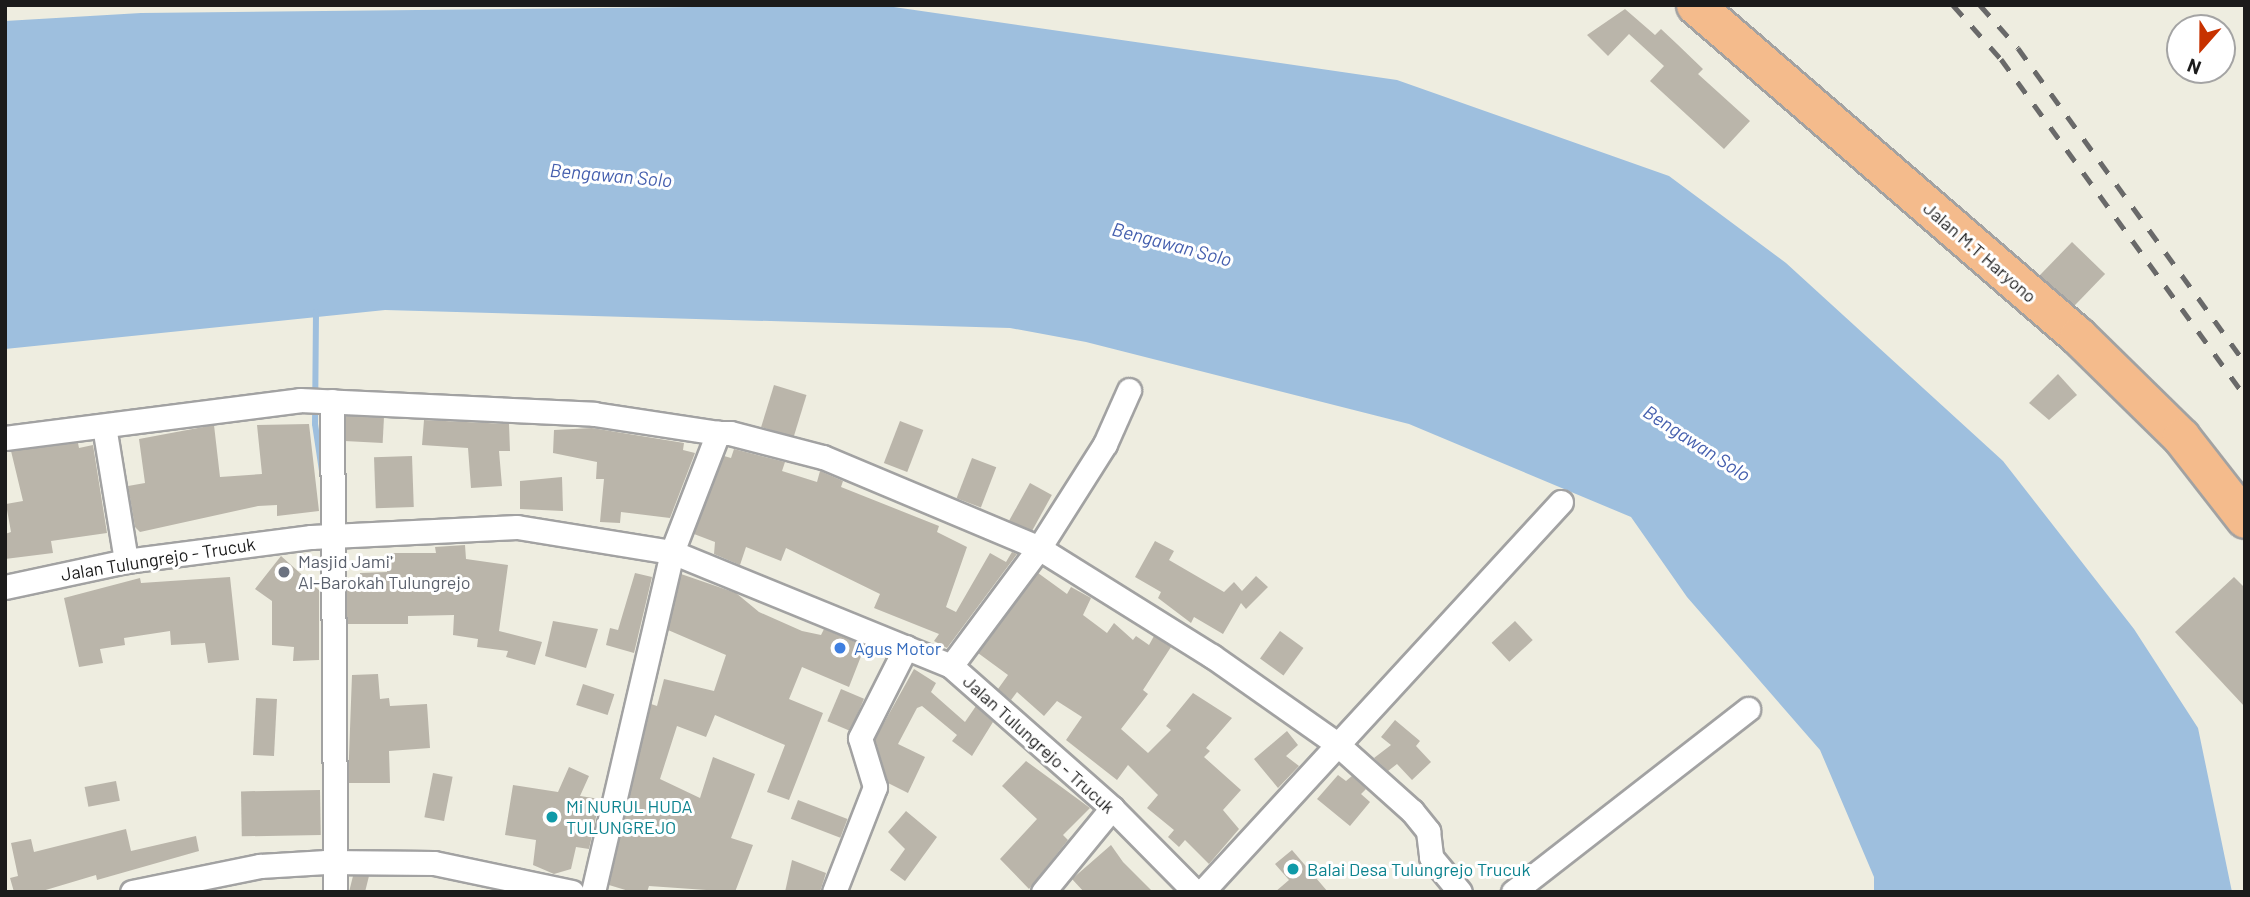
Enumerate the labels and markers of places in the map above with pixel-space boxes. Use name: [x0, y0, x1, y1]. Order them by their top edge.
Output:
place label: Masjid Jami' Al-Barokah Tulungrejo: [298, 551, 471, 594]
marker: Masjid Jami' Al-Barokah Tulungrejo: [276, 564, 292, 580]
place label: Agus Motor: [854, 637, 941, 659]
marker: Agus Motor: [832, 640, 848, 656]
place label: Mi NURUL HUDA TULUNGREJO: [566, 796, 692, 838]
marker: Mi NURUL HUDA TULUNGREJO: [544, 809, 560, 825]
place label: Balai Desa Tulungrejo Trucuk: [1307, 858, 1531, 880]
marker: Balai Desa Tulungrejo Trucuk: [1285, 861, 1301, 877]

